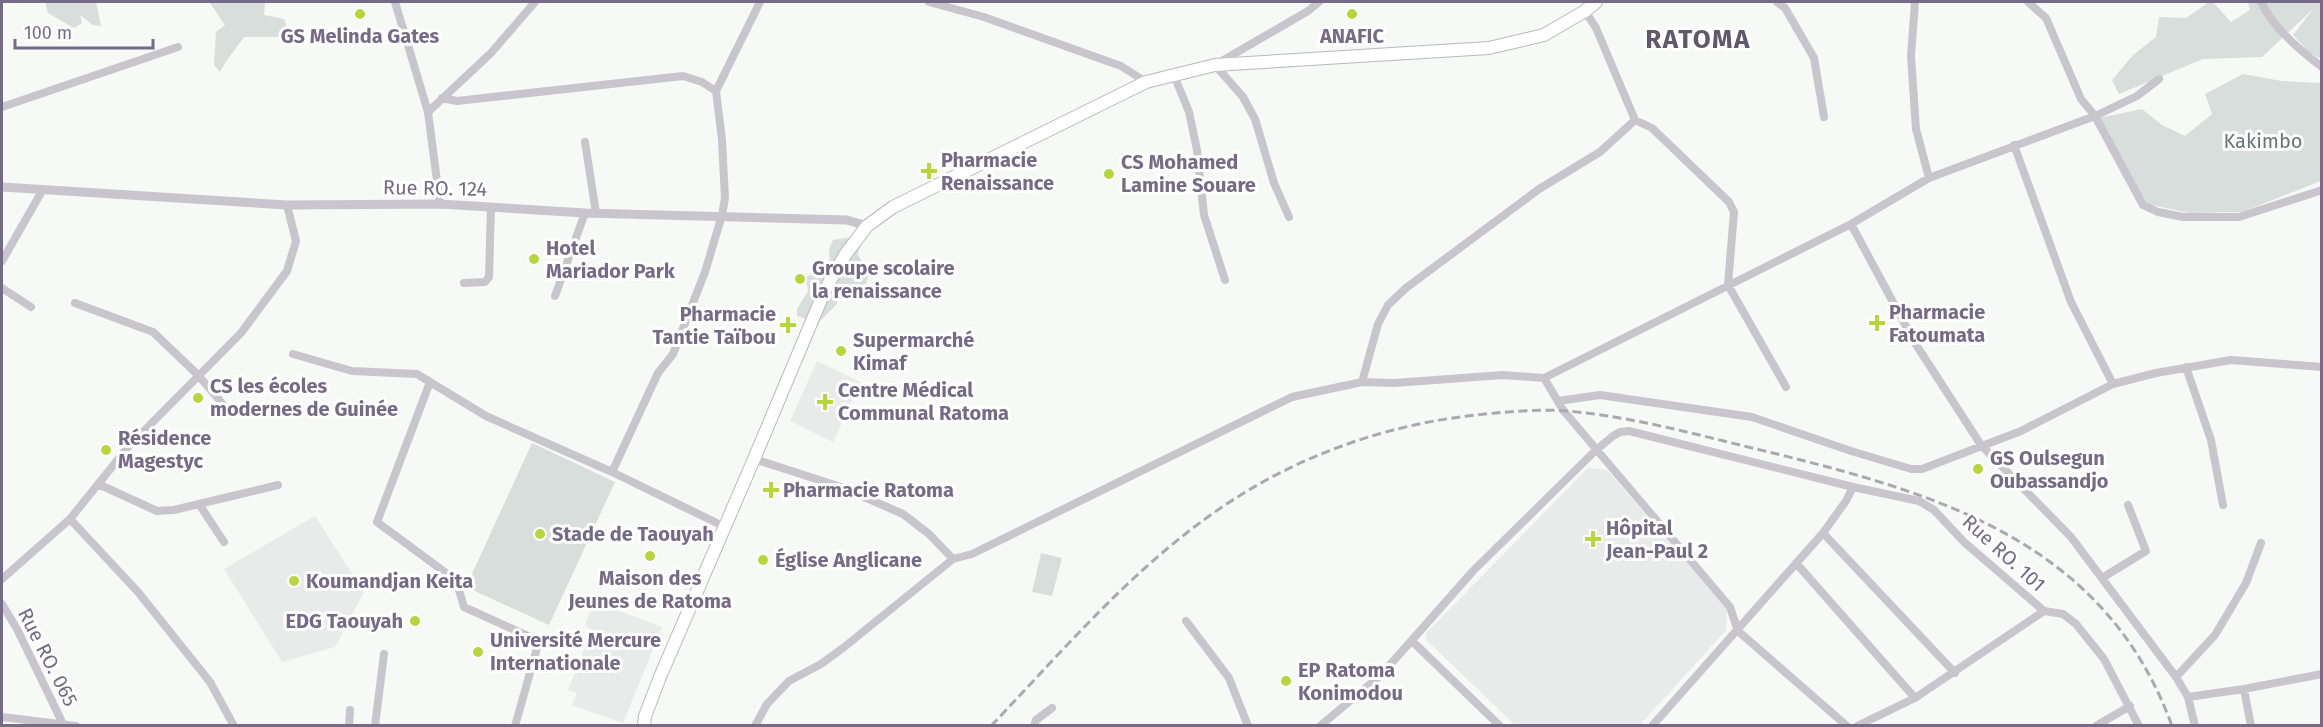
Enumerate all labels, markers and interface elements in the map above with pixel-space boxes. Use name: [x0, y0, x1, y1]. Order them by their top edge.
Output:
marker: GS Melinda Gates: [353, 7, 367, 21]
marker: ANAFIC: [1345, 7, 1359, 21]
scale bar: [15, 12, 153, 50]
text: 100 m: [24, 22, 72, 44]
place label: GS Melinda Gates: [281, 24, 440, 48]
place label: ANAFIC: [1319, 24, 1384, 48]
district label: RATOMA: [1645, 24, 1751, 55]
park label: Kakimbo: [2223, 129, 2303, 153]
place label: Pharmacie Renaissance: [941, 148, 1054, 195]
place label: CS Mohamed Lamine Souare: [1121, 150, 1256, 197]
marker: Pharmacie Renaissance: [922, 164, 936, 178]
marker: CS Mohamed Lamine Souare: [1102, 167, 1116, 181]
street label: Rue RO. 124: [383, 175, 488, 201]
place label: Hotel Mariador Park: [546, 236, 676, 283]
marker: Hotel Mariador Park: [527, 252, 541, 266]
place label: Groupe scolaire la renaissance: [812, 256, 955, 303]
marker: Groupe scolaire la renaissance: [793, 272, 807, 286]
place label: Pharmacie Fatoumata: [1889, 300, 1985, 347]
place label: Pharmacie Tantie Taïbou: [653, 302, 776, 349]
marker: Pharmacie Fatoumata: [1870, 316, 1884, 330]
marker: Pharmacie Tantie Taïbou: [781, 318, 795, 332]
place label: Supermarché Kimaf: [853, 328, 974, 375]
marker: Supermarché Kimaf: [834, 344, 848, 358]
place label: CS les écoles modernes de Guinée: [210, 374, 398, 421]
place label: Centre Médical Communal Ratoma: [838, 378, 1009, 425]
marker: CS les écoles modernes de Guinée: [191, 391, 205, 405]
marker: Centre Médical Communal Ratoma: [816, 393, 834, 411]
place label: Résidence Magestyc: [118, 426, 211, 473]
marker: Résidence Magestyc: [99, 443, 113, 457]
place label: GS Oulsegun Oubassandjo: [1990, 446, 2109, 493]
marker: GS Oulsegun Oubassandjo: [1971, 462, 1985, 476]
place label: Pharmacie Ratoma: [783, 478, 954, 502]
marker: Pharmacie Ratoma: [764, 483, 778, 497]
street label: Rue RO. 101: [1958, 509, 2050, 597]
place label: Hôpital Jean-Paul 2: [1605, 516, 1708, 563]
place label: Stade de Taouyah: [552, 522, 714, 546]
marker: Stade de Taouyah: [533, 527, 547, 541]
marker: Hôpital Jean-Paul 2: [1584, 530, 1602, 548]
place label: Église Anglicane: [775, 547, 922, 572]
marker: Maison des Jeunes de Ratoma: [643, 549, 657, 563]
marker: Église Anglicane: [756, 553, 770, 567]
place label: Maison des Jeunes de Ratoma: [567, 566, 732, 613]
place label: Koumandjan Keita: [306, 569, 473, 593]
marker: Koumandjan Keita: [287, 574, 301, 588]
street label: Rue RO. 065: [13, 604, 83, 710]
place label: EDG Taouyah: [286, 609, 403, 633]
marker: EDG Taouyah: [408, 614, 422, 628]
place label: Université Mercure Internationale: [490, 628, 661, 675]
marker: Université Mercure Internationale: [471, 645, 485, 659]
place label: EP Ratoma Konimodou: [1298, 658, 1403, 705]
marker: EP Ratoma Konimodou: [1279, 674, 1293, 688]

